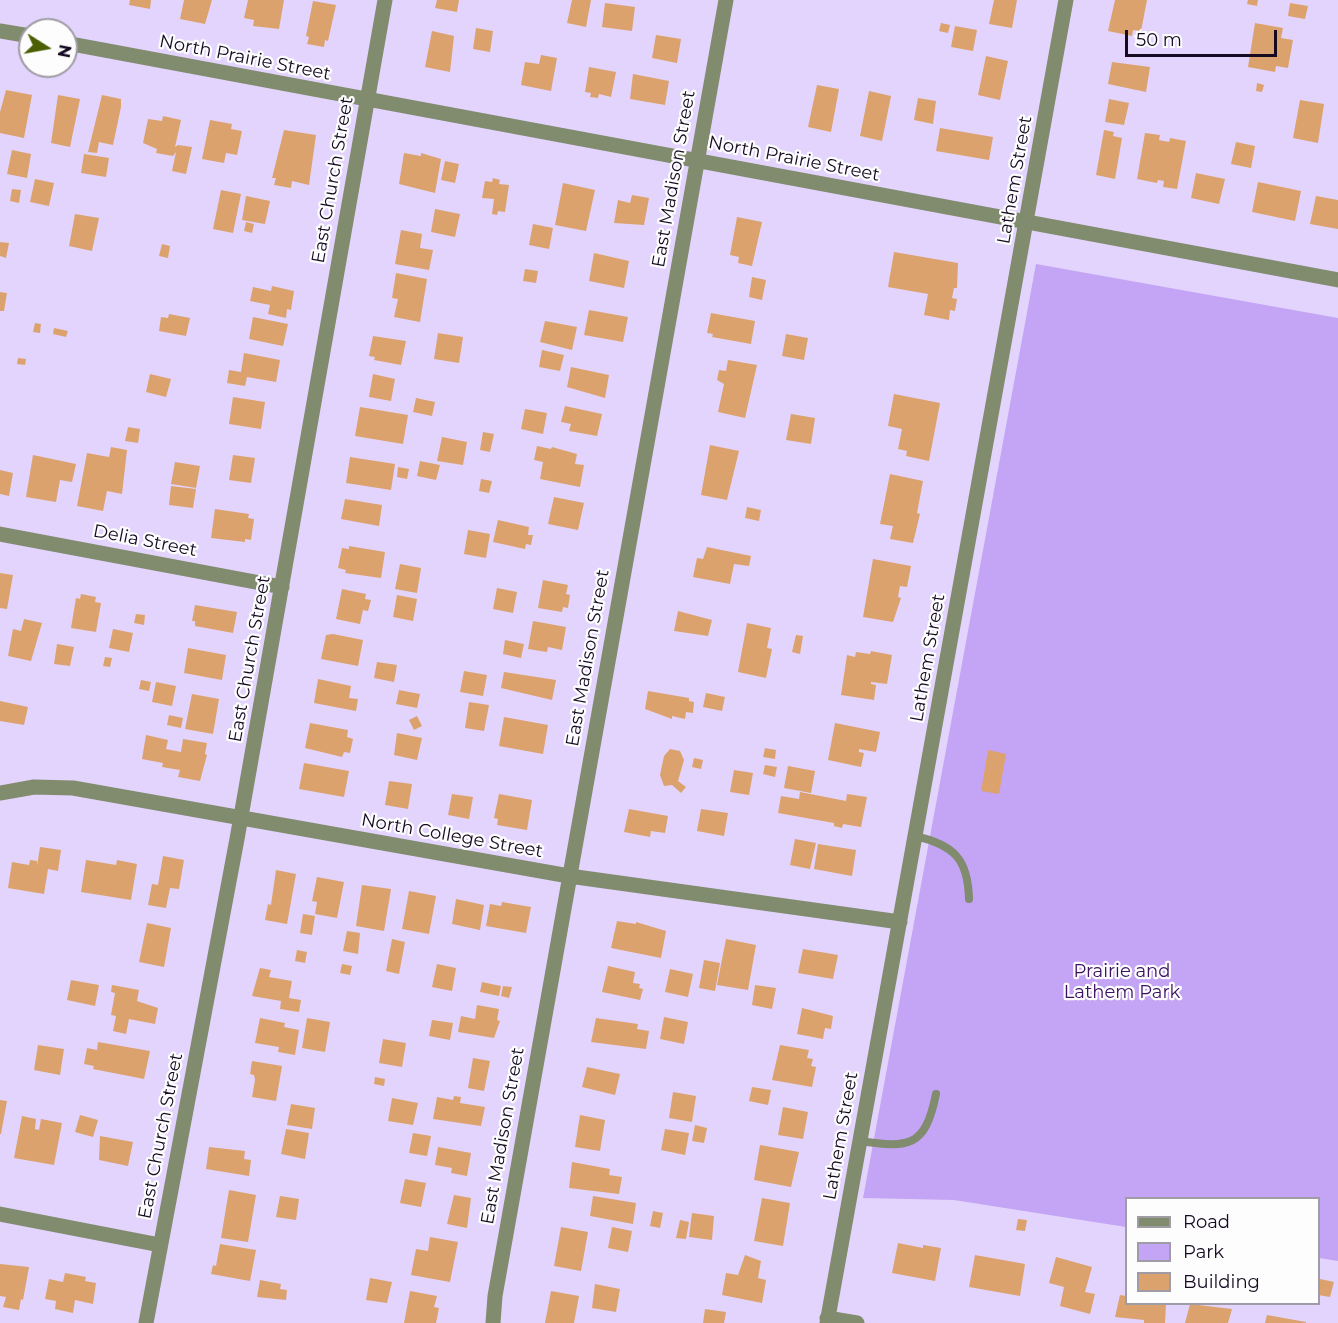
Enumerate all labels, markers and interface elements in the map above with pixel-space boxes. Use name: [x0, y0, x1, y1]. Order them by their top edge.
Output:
north arrow: [18, 18, 78, 78]
scale bar: [1128, 18, 1280, 56]
text: 50 m: [1136, 29, 1182, 51]
street label: North Prairie Street: [158, 31, 332, 85]
text: N: [54, 43, 75, 59]
street label: East Madison Street: [648, 89, 700, 269]
street label: East Church Street: [308, 95, 358, 265]
street label: Lathem Street: [993, 114, 1037, 246]
street label: North Prairie Street: [707, 132, 881, 186]
street label: Delia Street: [91, 520, 199, 562]
street label: East Madison Street: [562, 568, 614, 748]
street label: East Church Street: [225, 574, 275, 744]
street label: Lathem Street: [906, 592, 950, 724]
street label: North College Street: [359, 809, 545, 863]
park label: Prairie and Lathem Park: [1064, 961, 1180, 1004]
street label: East Madison Street: [477, 1046, 529, 1226]
street label: East Church Street: [134, 1051, 188, 1221]
street label: Lathem Street: [819, 1070, 863, 1202]
legend: [1125, 1197, 1320, 1305]
text: Road: [1183, 1211, 1230, 1233]
text: Park: [1183, 1241, 1224, 1263]
text: Building: [1183, 1271, 1260, 1293]

